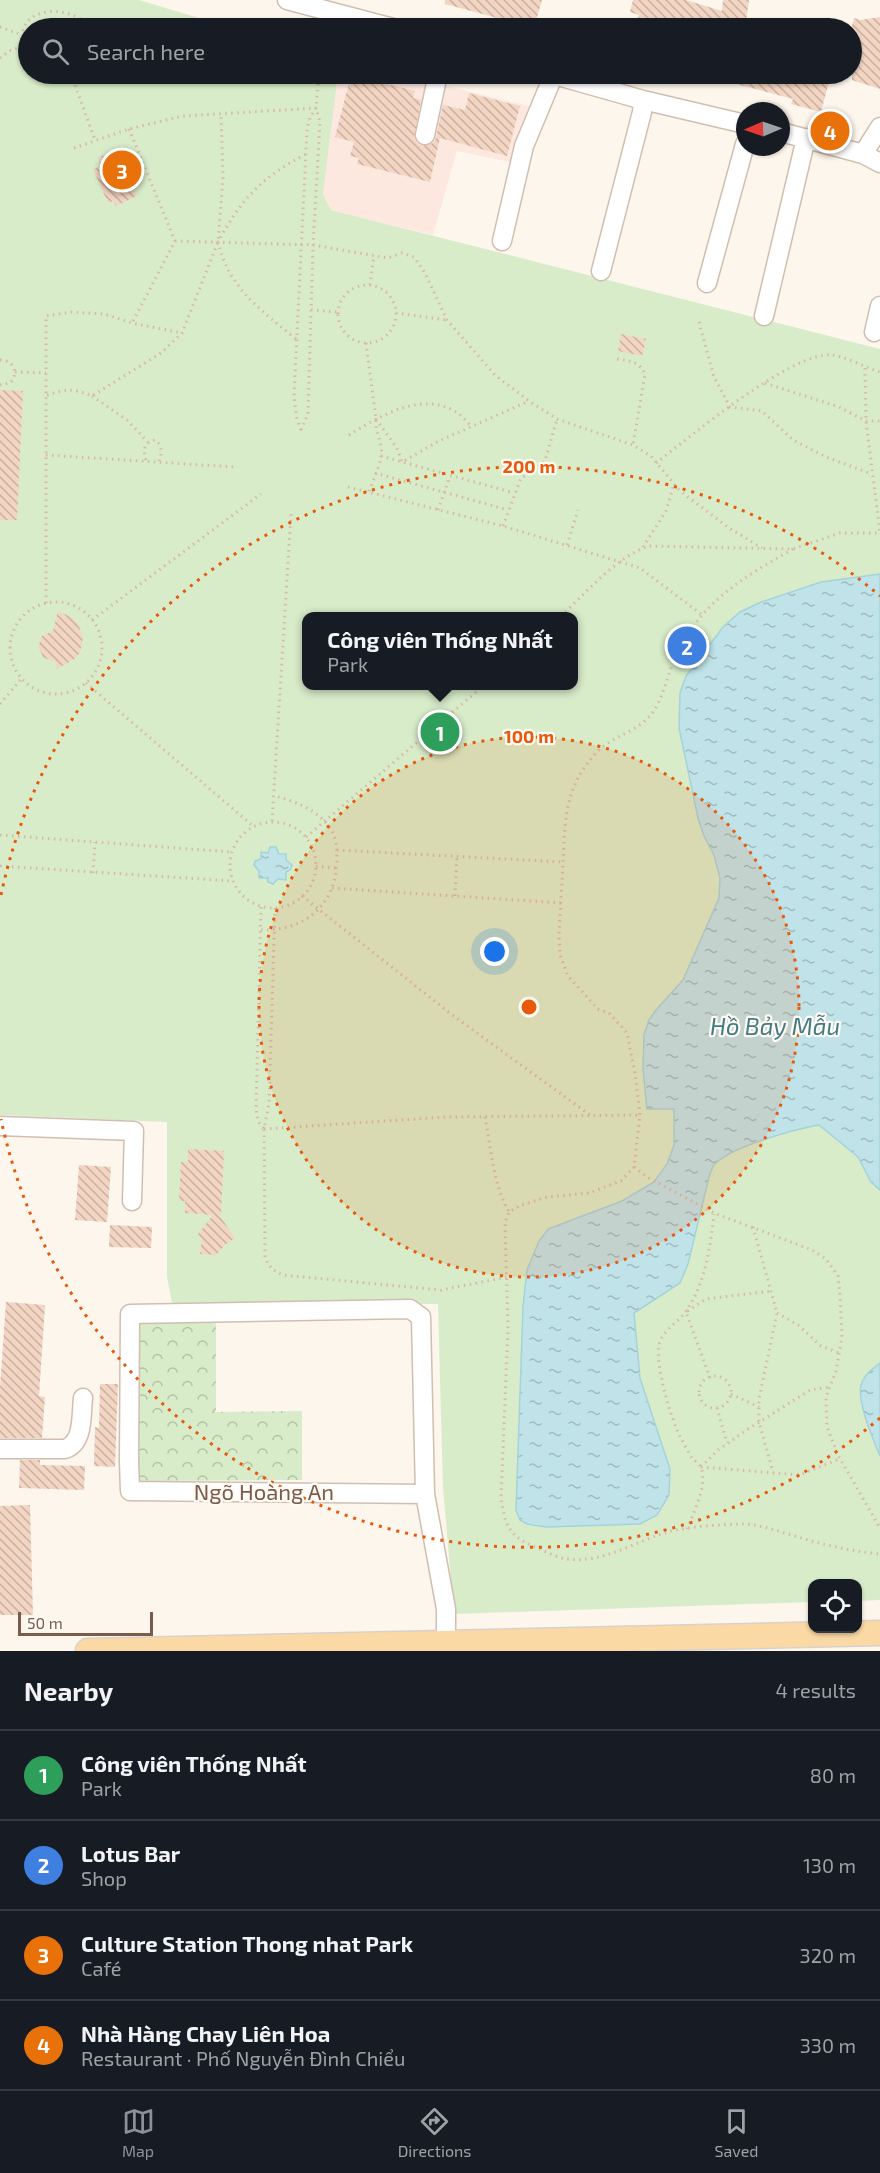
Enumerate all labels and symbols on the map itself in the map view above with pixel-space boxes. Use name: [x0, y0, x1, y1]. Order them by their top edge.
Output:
north arrow: [736, 102, 790, 156]
pin: 4: [810, 108, 850, 154]
pin: 3: [102, 148, 142, 192]
text: 200 m: [503, 455, 555, 477]
pin: 2: [668, 624, 706, 668]
pin: 1: [420, 710, 460, 754]
text: 100 m: [504, 725, 554, 747]
your location: [480, 937, 509, 966]
centre of rings: [519, 997, 539, 1017]
water label: Hồ Bảy Mẫu: [710, 1011, 840, 1040]
street label: Ngõ Hoàng An: [194, 1478, 334, 1504]
scale bar: [18, 1609, 153, 1636]

